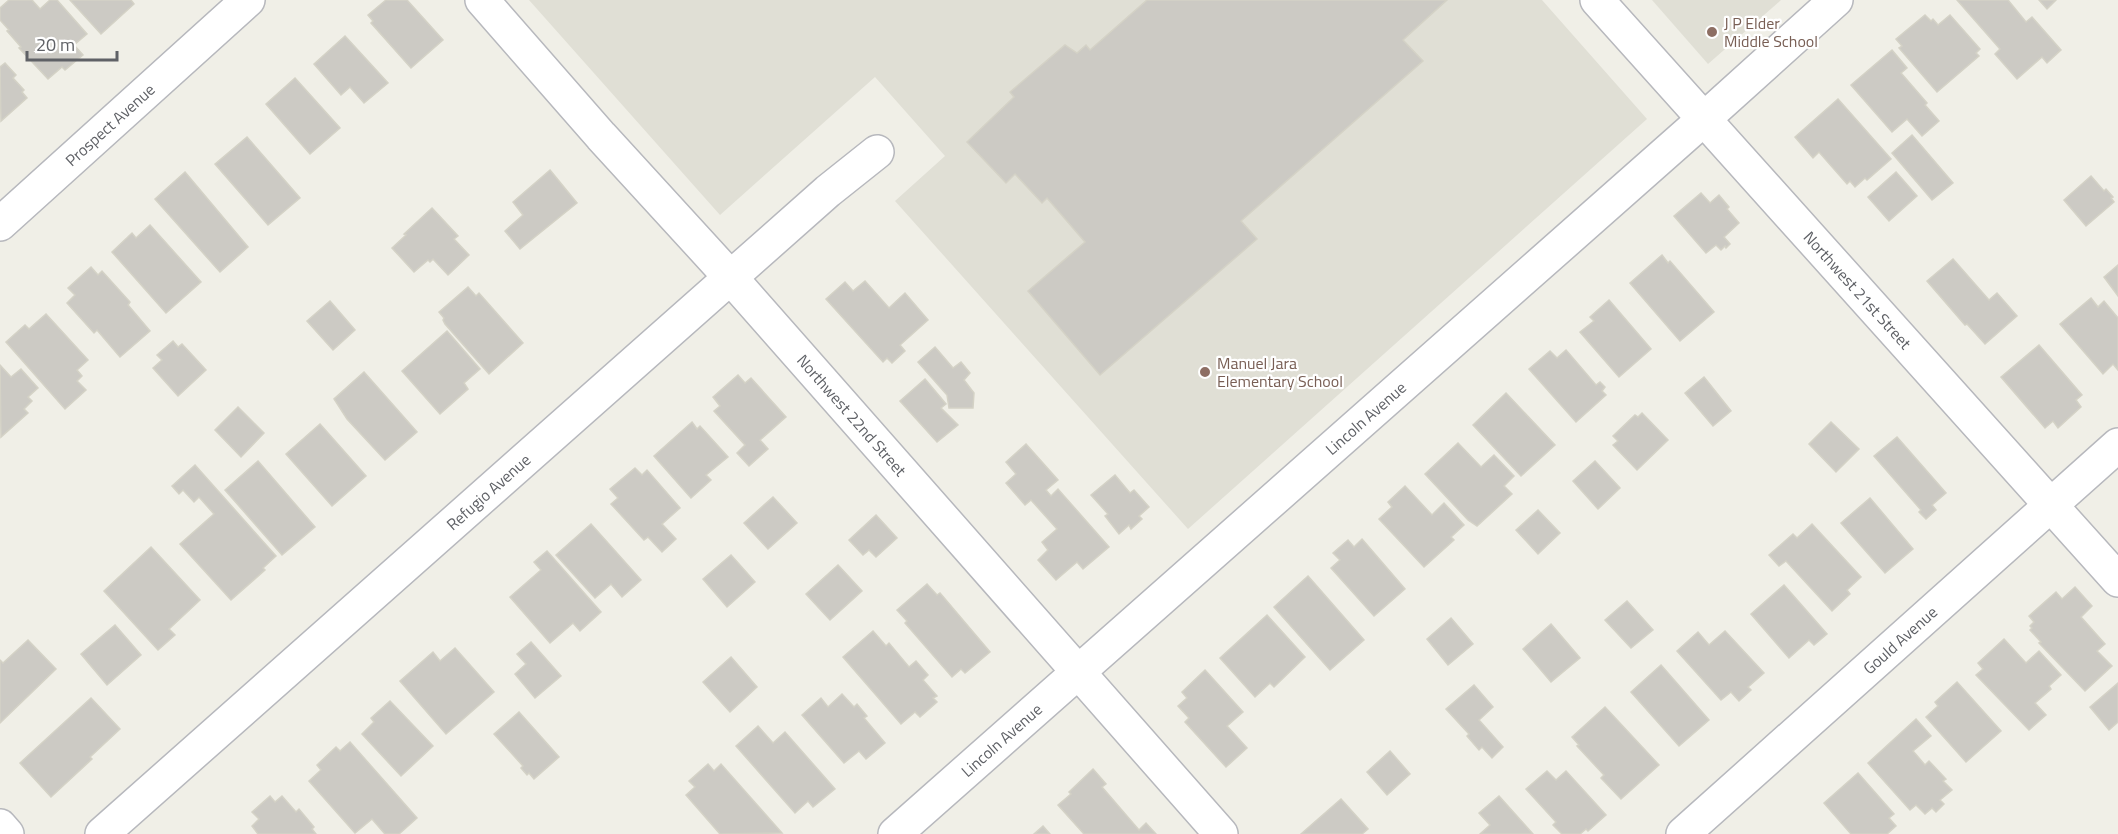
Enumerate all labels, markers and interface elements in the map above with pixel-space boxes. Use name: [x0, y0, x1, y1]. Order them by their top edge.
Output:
place label: J P Elder Middle School: [1724, 11, 1818, 53]
scale bar: [27, 24, 117, 62]
marker: J P Elder Middle School: [1705, 25, 1719, 39]
text: 20 m: [36, 31, 75, 58]
street label: Prospect Avenue: [60, 78, 160, 172]
street label: Northwest 21st Street: [1798, 226, 1917, 355]
street label: Northwest 22nd Street: [791, 349, 913, 482]
place label: Manuel Jara Elementary School: [1217, 351, 1343, 393]
marker: Manuel Jara Elementary School: [1198, 365, 1212, 379]
street label: Lincoln Avenue: [1320, 376, 1411, 461]
street label: Refugio Avenue: [441, 448, 536, 536]
street label: Gould Avenue: [1857, 600, 1942, 680]
street label: Lincoln Avenue: [956, 698, 1047, 782]

